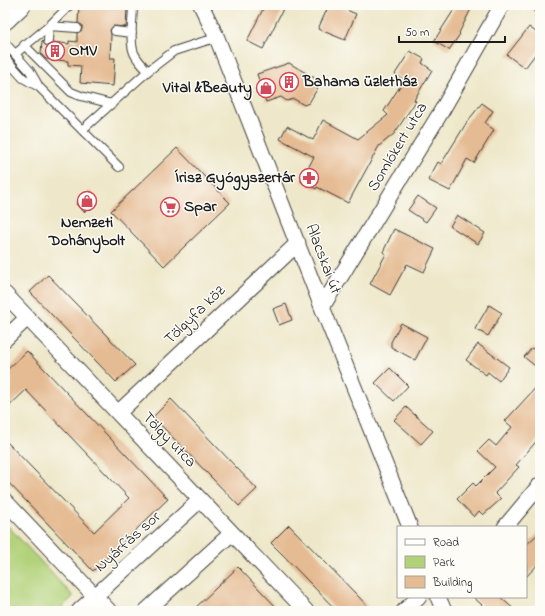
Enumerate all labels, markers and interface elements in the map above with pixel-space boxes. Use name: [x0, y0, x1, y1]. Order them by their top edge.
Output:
scale bar: [399, 18, 505, 44]
text: 50 m: [405, 24, 429, 42]
place label: OMV: [69, 39, 97, 63]
building icon: OMV: [44, 40, 66, 62]
place label: Bahama üzletház: [302, 70, 418, 94]
building icon: Bahama üzletház: [278, 71, 300, 93]
place label: Vital &Beauty: [162, 76, 252, 101]
shop icon: Vital &Beauty: [255, 77, 277, 99]
street label: Somlókert utca: [362, 98, 434, 196]
place label: Írisz Gyógyszertár: [174, 166, 296, 191]
pharmacy icon: Írisz Gyógyszertár: [298, 167, 320, 189]
shop icon: Nemzeti Dohánybolt: [76, 190, 98, 212]
place label: Spar: [184, 195, 218, 219]
supermarket icon: Spar: [159, 196, 181, 218]
place label: Nemzeti Dohánybolt: [48, 211, 126, 254]
street label: Alacskai út: [299, 220, 348, 298]
street label: Tölgyfa köz: [159, 279, 231, 350]
street label: Tölgy utca: [136, 407, 202, 473]
street label: Nyárfás sor: [90, 506, 166, 578]
legend: [397, 526, 527, 598]
text: Road: [433, 534, 459, 552]
text: Park: [433, 554, 455, 572]
text: Building: [432, 574, 472, 593]

